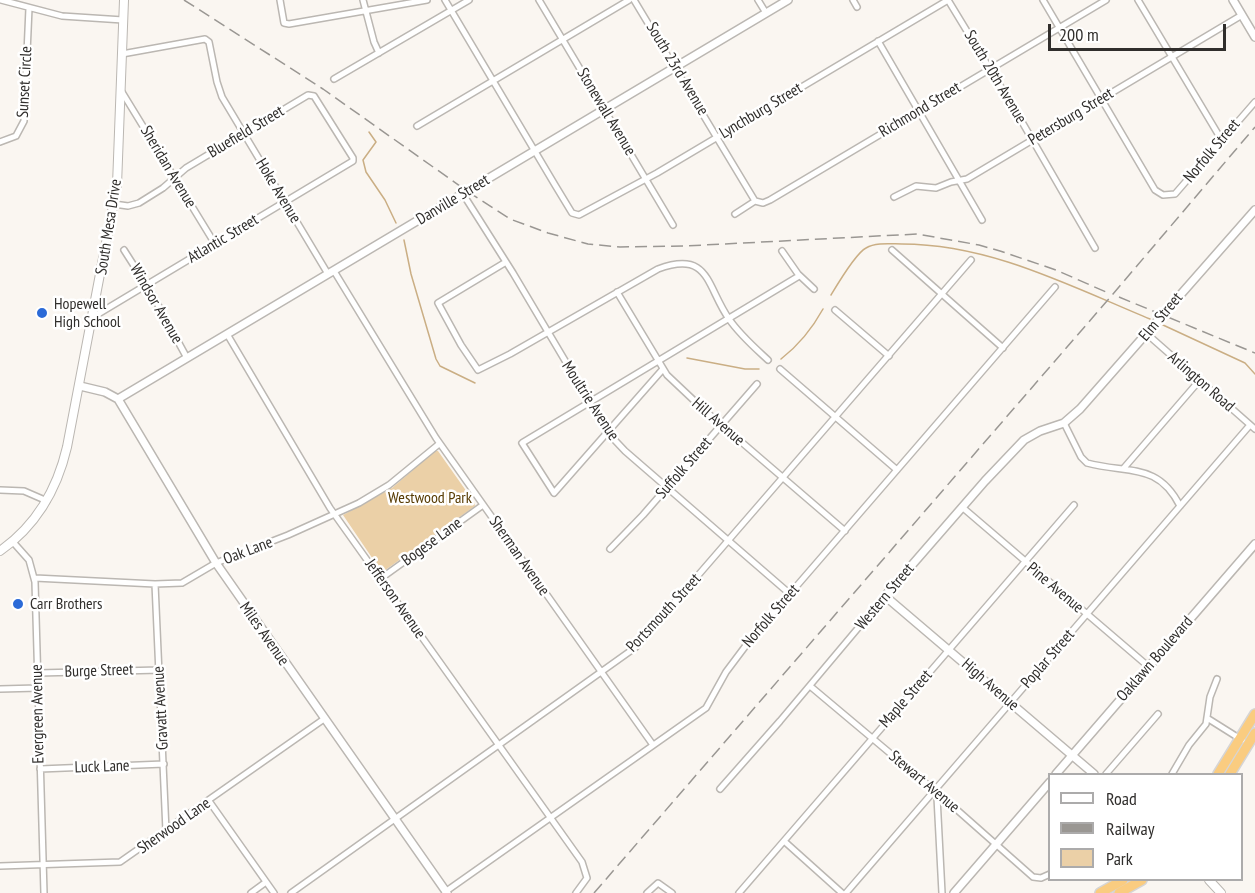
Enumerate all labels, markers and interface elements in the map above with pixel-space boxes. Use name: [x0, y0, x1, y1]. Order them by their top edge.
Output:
scale bar: [1051, 12, 1230, 50]
street label: South 23rd Avenue: [642, 19, 712, 119]
text: 200 m: [1059, 23, 1099, 46]
street label: South 20th Avenue: [960, 27, 1030, 127]
street label: Sunset Circle: [14, 46, 36, 118]
street label: Stonewall Avenue: [572, 65, 640, 159]
street label: Richmond Street: [876, 78, 964, 142]
street label: Lynchburg Street: [716, 79, 806, 143]
street label: Petersburg Street: [1025, 84, 1117, 150]
street label: Bluefield Street: [204, 102, 288, 162]
street label: Norfolk Street: [1180, 115, 1244, 187]
street label: Sheridan Avenue: [136, 122, 200, 212]
street label: Hoke Avenue: [251, 155, 305, 227]
street label: Danville Street: [413, 171, 493, 229]
street label: South Mesa Drive: [92, 178, 126, 276]
street label: Atlantic Street: [184, 210, 262, 268]
street label: Windsor Avenue: [126, 261, 186, 347]
street label: Elm Street: [1135, 289, 1187, 345]
place label: Hopewell High School: [54, 294, 121, 332]
marker: Hopewell High School: [35, 306, 49, 320]
street label: Arlington Road: [1164, 348, 1238, 416]
street label: Moultrie Avenue: [557, 358, 623, 444]
street label: Hill Avenue: [688, 394, 748, 450]
street label: Suffolk Street: [652, 433, 716, 503]
park label: Westwood Park: [388, 488, 472, 508]
street label: Sherman Avenue: [485, 513, 553, 599]
street label: Bogese Lane: [398, 514, 466, 570]
street label: Oak Lane: [221, 533, 275, 569]
street label: Jefferson Avenue: [361, 556, 429, 642]
street label: Pine Avenue: [1023, 559, 1087, 617]
street label: Western Street: [852, 560, 918, 634]
street label: Portsmouth Street: [623, 570, 705, 656]
street label: Norfolk Street: [738, 581, 804, 651]
place label: Carr Brothers: [30, 594, 102, 614]
marker: Carr Brothers: [11, 597, 25, 611]
street label: Miles Avenue: [235, 598, 293, 670]
street label: Oaklawn Boulevard: [1113, 612, 1197, 706]
street label: Poplar Street: [1017, 626, 1079, 692]
street label: High Avenue: [957, 655, 1023, 715]
street label: Burge Street: [64, 660, 134, 682]
street label: Evergreen Avenue: [28, 664, 48, 764]
street label: Gravatt Avenue: [149, 666, 173, 750]
street label: Maple Street: [876, 666, 936, 732]
street label: Stewart Avenue: [885, 747, 963, 817]
street label: Luck Lane: [74, 756, 130, 778]
legend: [1048, 773, 1243, 881]
text: Road: [1106, 787, 1137, 810]
street label: Sherwood Lane: [134, 794, 214, 858]
text: Railway: [1106, 817, 1155, 840]
text: Park: [1106, 847, 1133, 870]

